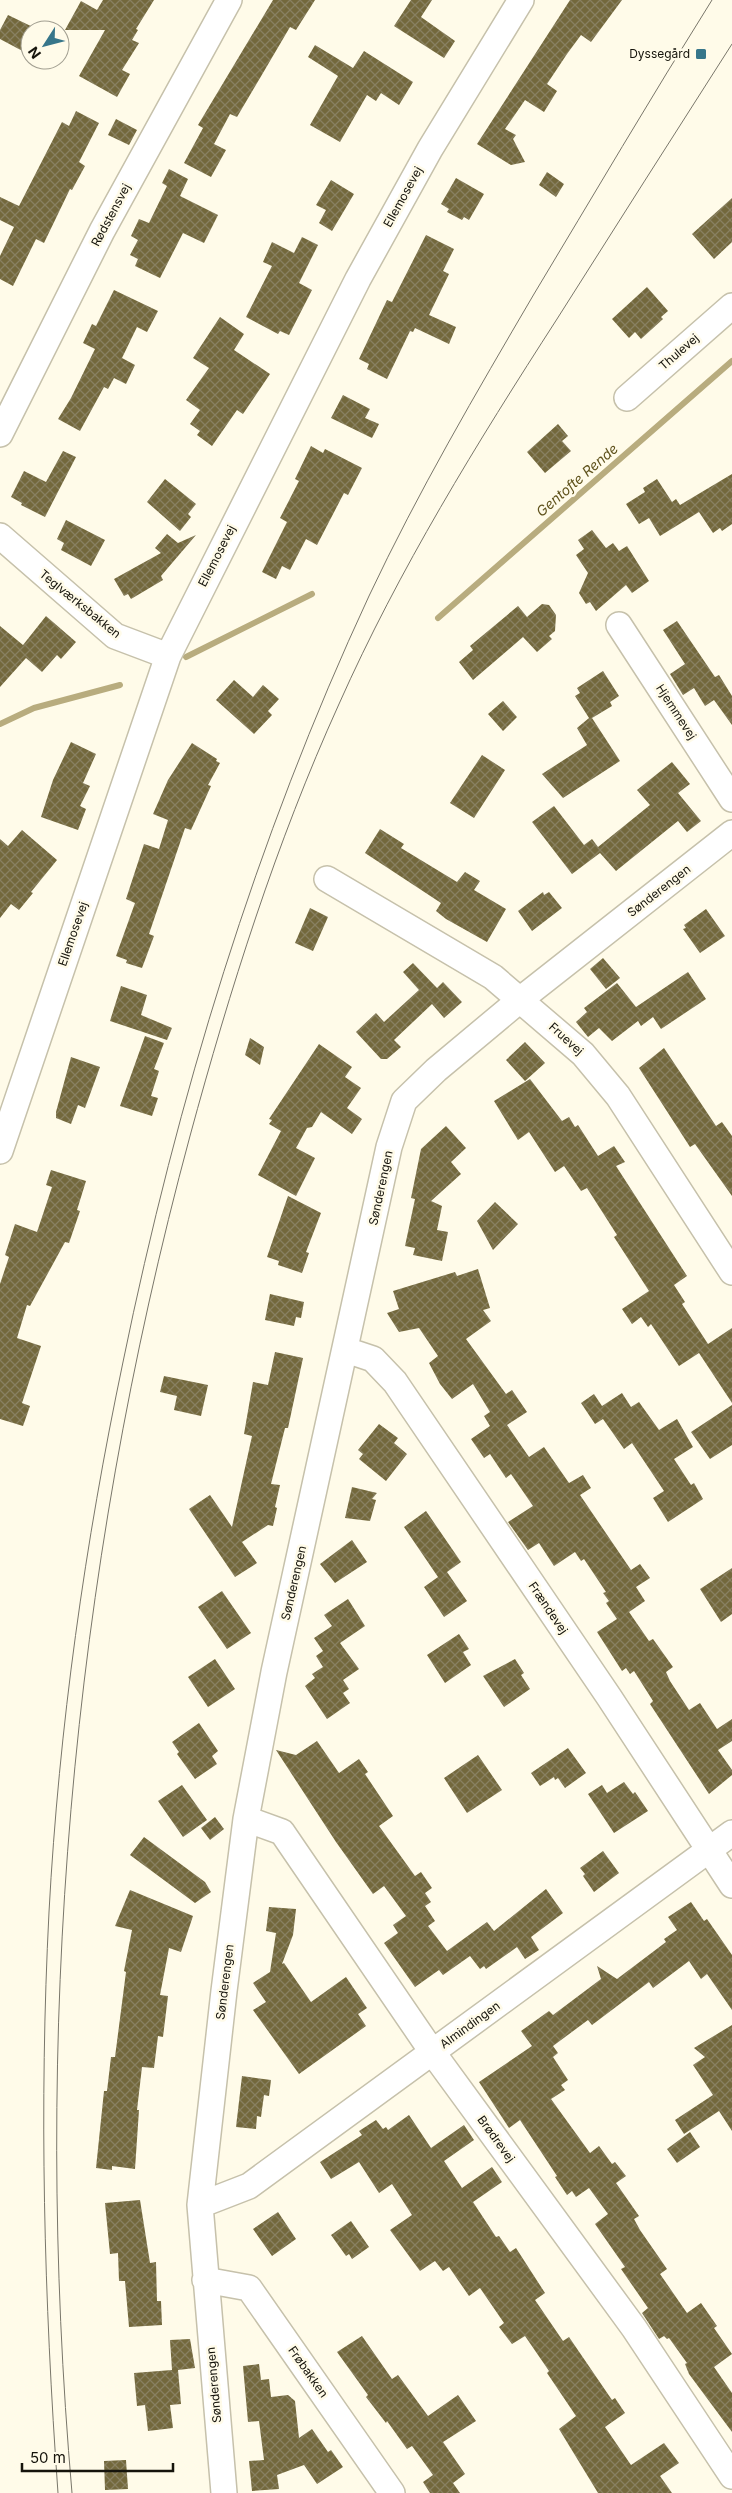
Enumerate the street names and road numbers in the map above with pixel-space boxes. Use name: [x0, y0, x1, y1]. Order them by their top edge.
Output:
street label: Ellemosevej: [380, 164, 425, 230]
street label: Rødstensvej: [88, 181, 133, 249]
street label: Thulevej: [656, 330, 702, 373]
street label: Ellemosevej: [195, 522, 239, 589]
street label: Teglværksbakken: [36, 566, 124, 641]
street label: Hjemmevej: [653, 681, 700, 742]
street label: Sønderengen: [624, 861, 693, 920]
street label: Ellemosevej: [54, 900, 91, 968]
street label: Fruevej: [546, 1019, 587, 1058]
street label: Sønderengen: [365, 1149, 396, 1227]
street label: Sønderengen: [278, 1544, 309, 1622]
street label: Frændevej: [525, 1579, 571, 1637]
street label: Sønderengen: [212, 1943, 237, 2021]
street label: Almindingen: [437, 1998, 503, 2051]
street label: Brødrevej: [474, 2112, 518, 2165]
street label: Frøbakken: [285, 2343, 332, 2400]
street label: Sønderengen: [203, 2346, 224, 2424]

